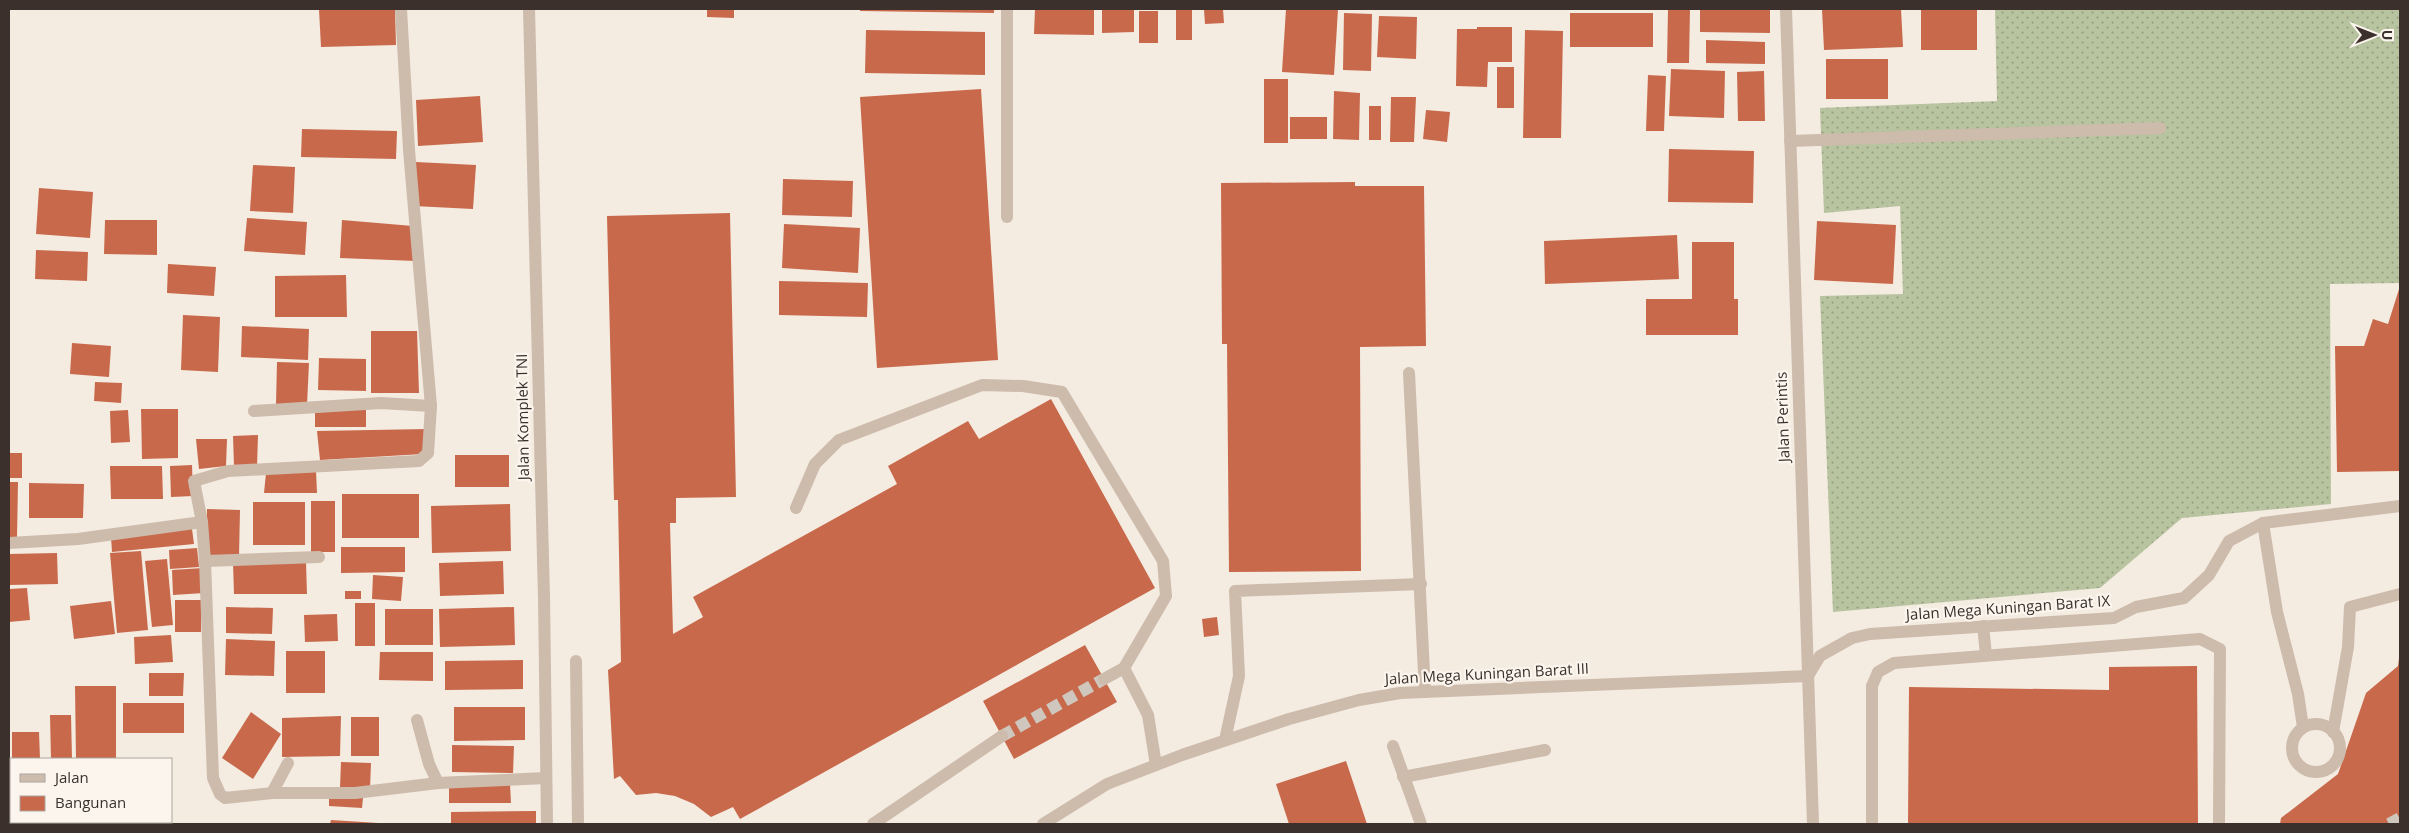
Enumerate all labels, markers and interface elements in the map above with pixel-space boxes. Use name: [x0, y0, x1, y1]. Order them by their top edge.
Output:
north arrow: [2349, 10, 2399, 60]
text: U: [2378, 30, 2397, 40]
street label: Jalan Komplek TNI: [511, 354, 533, 482]
street label: Jalan Perintis: [1770, 371, 1794, 465]
street label: Jalan Mega Kuningan Barat IX: [1903, 590, 2111, 624]
street label: Jalan Mega Kuningan Barat III: [1382, 658, 1589, 688]
legend: [10, 758, 172, 823]
text: Jalan: [53, 767, 89, 787]
text: Bangunan: [55, 792, 126, 812]

